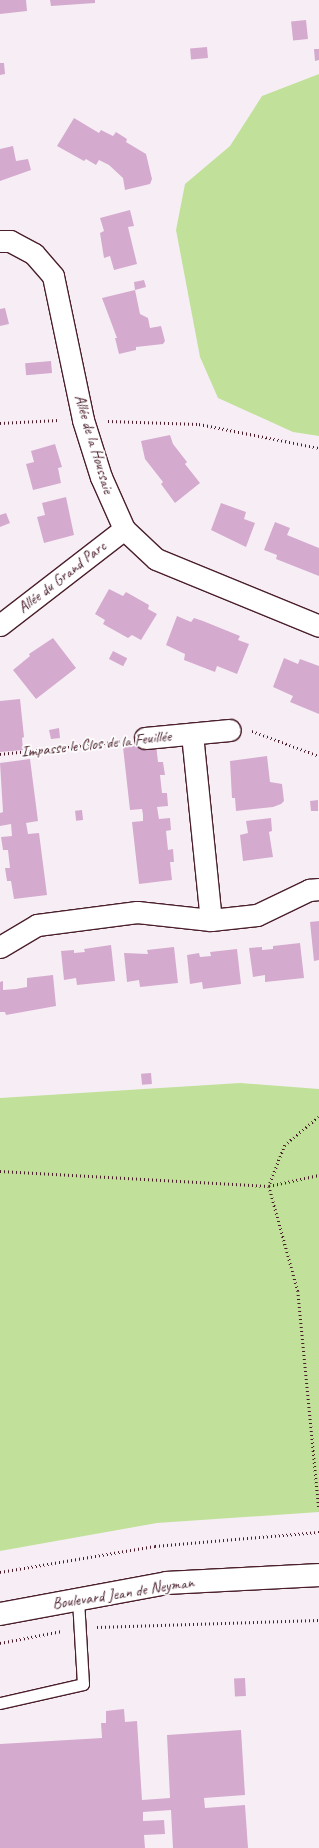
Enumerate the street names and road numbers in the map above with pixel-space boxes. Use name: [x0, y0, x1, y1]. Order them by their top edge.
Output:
street label: Allée de la Houssaie: [70, 392, 118, 496]
street label: Allée du Grand Parc: [14, 537, 110, 617]
street label: Impasse le Clos de la Feuillée: [20, 727, 172, 761]
street label: Boulevard Jean de Neyman: [51, 1572, 195, 1614]

